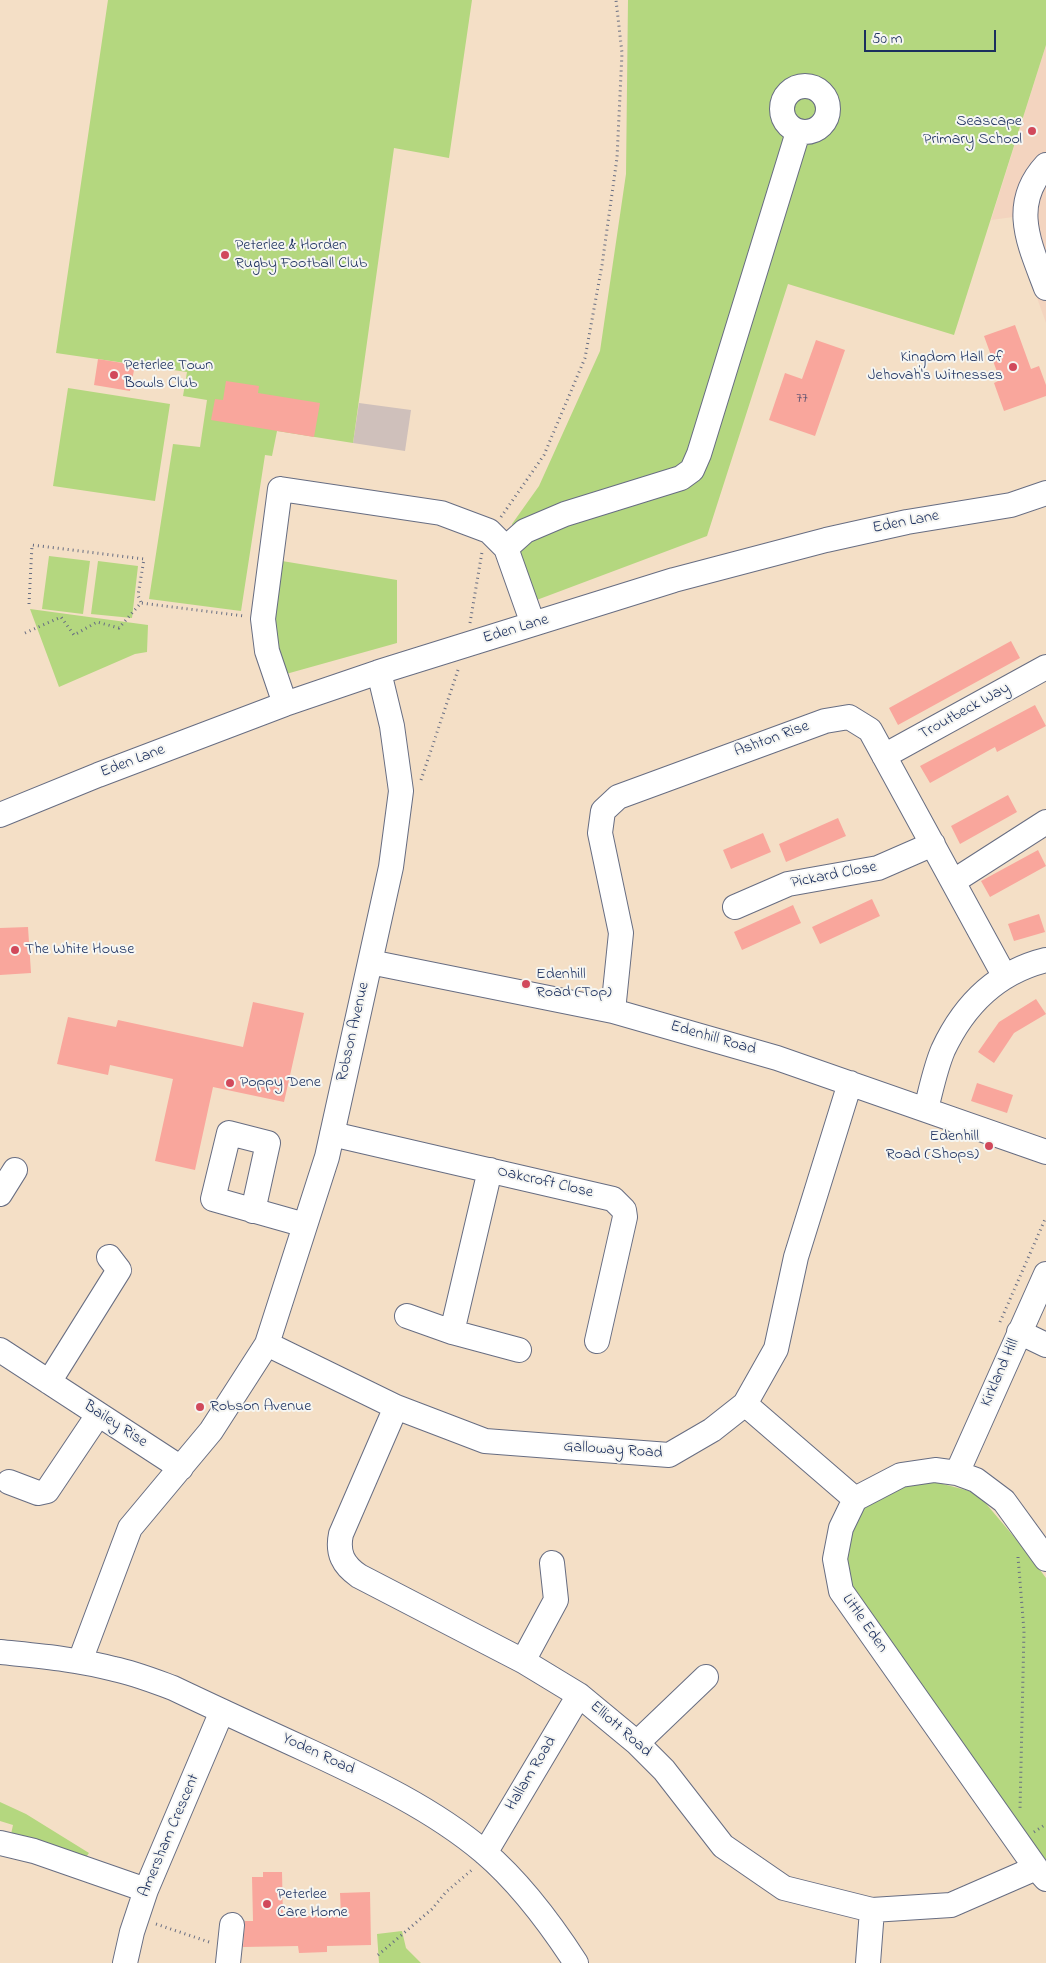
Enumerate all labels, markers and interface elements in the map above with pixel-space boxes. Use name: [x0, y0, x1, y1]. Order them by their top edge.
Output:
scale bar: [866, 20, 998, 52]
text: 50 m: [872, 28, 902, 50]
place label: Seascape Primary School: [923, 112, 1022, 150]
marker: Seascape Primary School: [1026, 125, 1038, 137]
place label: Peterlee & Horden Rugby Football Club: [235, 236, 367, 274]
marker: Peterlee & Horden Rugby Football Club: [219, 249, 231, 261]
place label: Kingdom Hall of Jehovah's Witnesses: [868, 348, 1003, 386]
place label: Peterlee Town Bowls Club: [124, 356, 213, 394]
marker: Kingdom Hall of Jehovah's Witnesses: [1007, 361, 1019, 373]
marker: Peterlee Town Bowls Club: [108, 369, 120, 381]
house number: 77: [796, 392, 808, 408]
street label: Eden Lane: [871, 507, 941, 539]
street label: Eden Lane: [481, 611, 551, 649]
street label: Troutbeck Way: [916, 679, 1014, 745]
street label: Ashton Rise: [732, 718, 812, 762]
street label: Eden Lane: [98, 741, 168, 783]
street label: Pickard Close: [789, 858, 879, 894]
place label: The White House: [25, 940, 134, 960]
marker: The White House: [9, 944, 21, 956]
place label: Edenhill Road (Top): [536, 965, 612, 1003]
marker: Edenhill Road (Top): [520, 978, 532, 990]
street label: Robson Avenue: [333, 980, 375, 1084]
street label: Edenhill Road: [668, 1018, 758, 1060]
place label: Poppy Dene: [240, 1073, 321, 1093]
marker: Poppy Dene: [224, 1077, 236, 1089]
place label: Edenhill Road (Shops): [886, 1127, 979, 1165]
marker: Edenhill Road (Shops): [983, 1140, 995, 1152]
street label: Oakcroft Close: [495, 1163, 595, 1203]
street label: Kirkland Hill: [978, 1336, 1024, 1410]
street label: Bailey Rise: [80, 1397, 150, 1453]
place label: Robson Avenue: [210, 1397, 311, 1417]
marker: Robson Avenue: [194, 1401, 206, 1413]
street label: Galloway Road: [563, 1438, 663, 1464]
street label: Little Eden: [837, 1591, 891, 1657]
street label: Elliott Road: [585, 1698, 655, 1762]
street label: Yoden Road: [279, 1730, 357, 1780]
street label: Hallam Road: [502, 1733, 562, 1815]
street label: Amersham Crescent: [135, 1772, 205, 1900]
place label: Peterlee Care Home: [277, 1885, 348, 1923]
marker: Peterlee Care Home: [261, 1898, 273, 1910]

